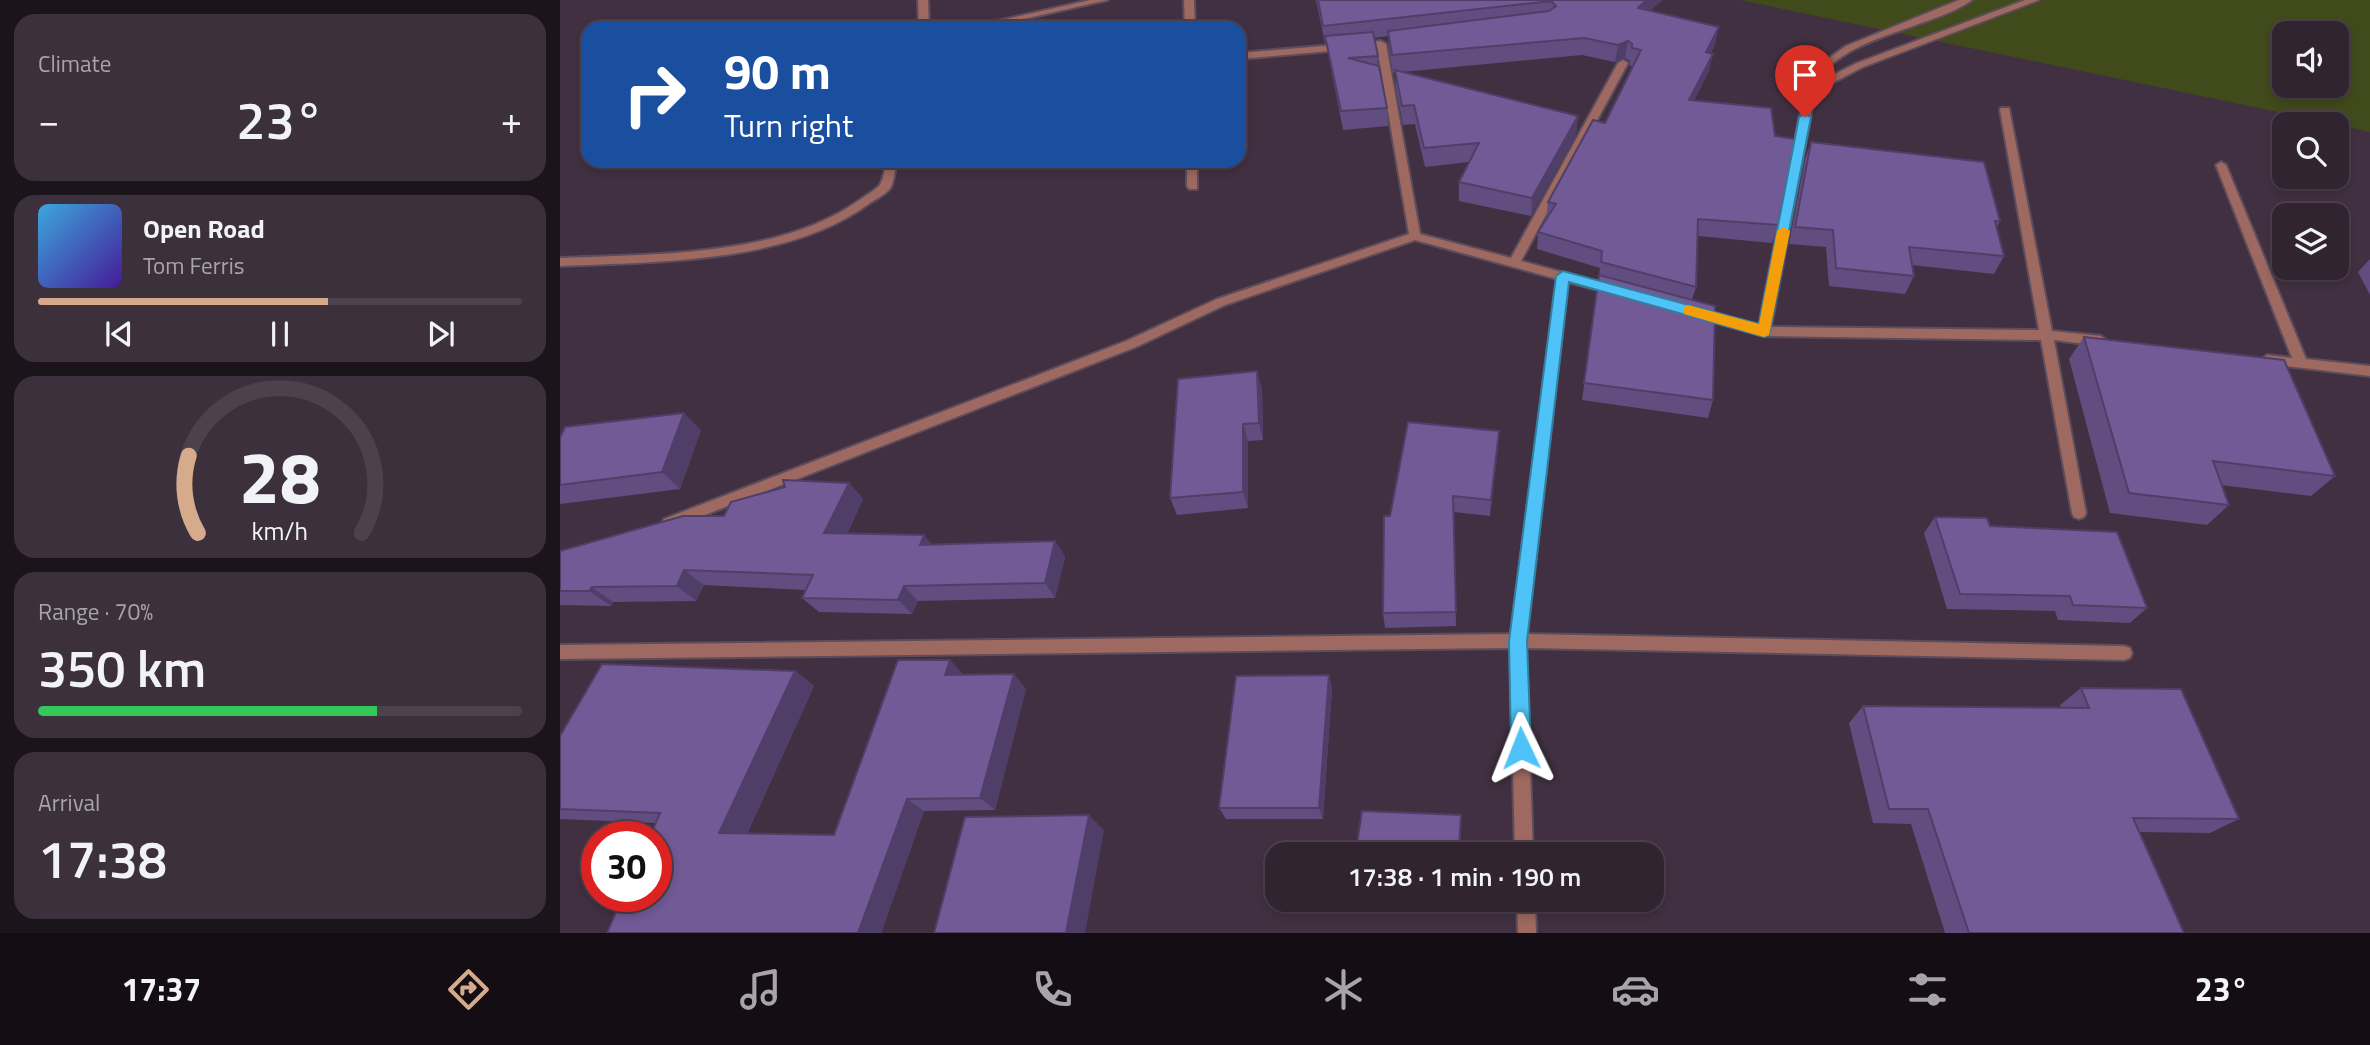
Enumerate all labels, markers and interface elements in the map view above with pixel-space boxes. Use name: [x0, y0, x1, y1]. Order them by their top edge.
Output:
map controls: [2272, 21, 2349, 280]
button: sound: [2272, 21, 2349, 98]
text: 90 m: [724, 33, 831, 108]
pin: [1775, 45, 1835, 117]
text: Climate: [38, 46, 111, 81]
icon: right: [609, 49, 700, 140]
icon: arrive: [1786, 56, 1824, 94]
text: 23°: [236, 80, 324, 159]
text: −: [38, 91, 59, 149]
text: +: [501, 91, 522, 149]
text: Turn right: [724, 101, 853, 149]
button: search: [2272, 112, 2349, 189]
button: layers: [2272, 203, 2349, 280]
text: Open Road: [143, 209, 265, 248]
text: Tom Ferris: [143, 248, 244, 283]
icon: previous: [100, 315, 138, 353]
icon: pause: [261, 315, 299, 353]
icon: next: [422, 315, 460, 353]
text: 28: [239, 421, 321, 531]
text: km/h: [252, 511, 308, 549]
text: Range · 70%: [38, 594, 153, 629]
text: 350 km: [38, 628, 206, 707]
position arrow: [1484, 711, 1558, 785]
text: Arrival: [38, 785, 100, 820]
text: 17:38: [38, 819, 167, 898]
speed limit sign: 30: [581, 821, 672, 912]
text: 17:38 · 1 min · 190 m: [1348, 857, 1581, 896]
text: 17:37: [121, 965, 201, 1013]
icon: directions: [444, 965, 493, 1014]
icon: music: [736, 965, 785, 1014]
icon: phone: [1028, 965, 1077, 1014]
icon: climate: [1319, 965, 1368, 1014]
icon: car: [1611, 965, 1660, 1014]
icon: filters: [1903, 965, 1952, 1014]
text: 23°: [2195, 965, 2249, 1013]

